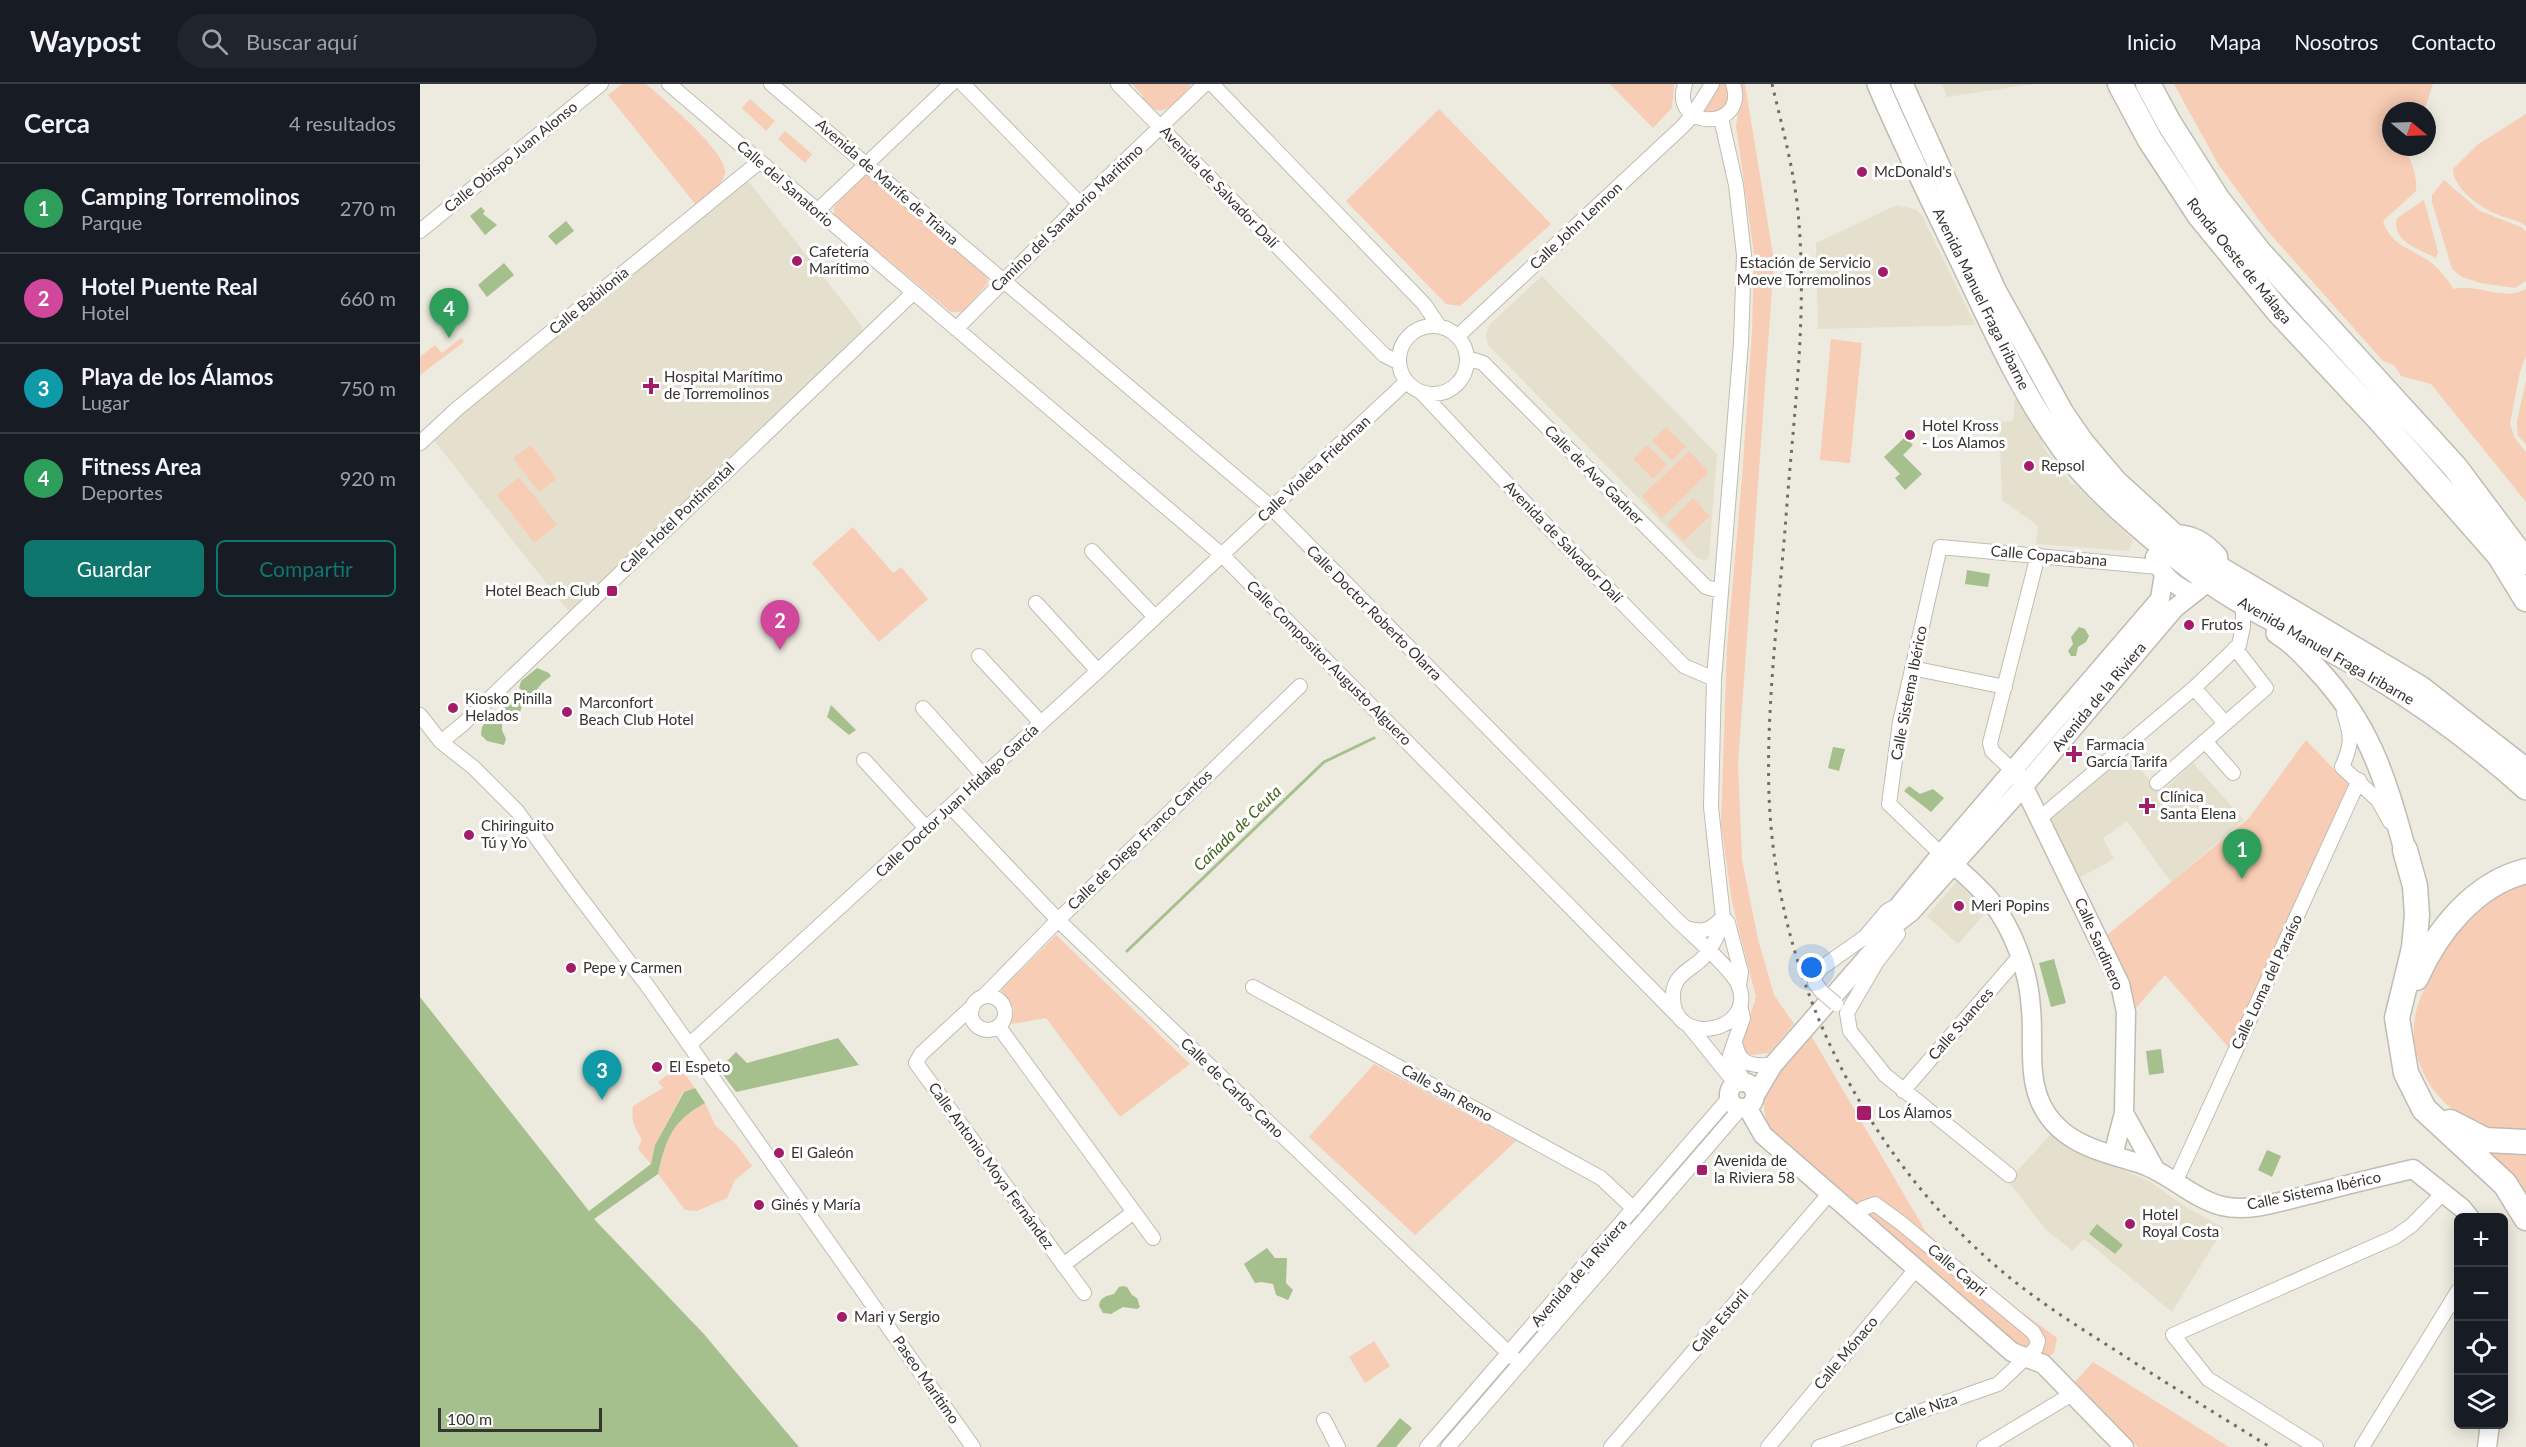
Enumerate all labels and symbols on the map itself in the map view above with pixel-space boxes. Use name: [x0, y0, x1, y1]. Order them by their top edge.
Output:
street label: Calle Obispo Juan Alonso: [440, 97, 581, 216]
north arrow: [2382, 102, 2436, 156]
street label: Avenida de Marife de Triana: [813, 114, 963, 248]
street label: Avenida de Salvador Dalí: [1157, 122, 1284, 252]
street label: Calle del Sanatorio: [733, 136, 838, 230]
street label: Camino del Sanatorio Maritimo: [986, 140, 1146, 295]
place label: McDonald's: [1874, 162, 1952, 180]
marker: McDonald's: [1855, 165, 1869, 179]
street label: Calle John Lennon: [1525, 178, 1625, 273]
street label: Ronda Oeste de Málaga: [2184, 194, 2296, 327]
street label: Avenida Manuel Fraga Iribarne: [1930, 205, 2034, 393]
place label: Cafetería Marítimo: [809, 242, 869, 277]
place label: Estación de Servicio Moeve Torremolinos: [1737, 253, 1871, 288]
marker: Cafetería Marítimo: [790, 254, 804, 268]
street label: Calle Babilonia: [545, 263, 632, 338]
marker: Estación de Servicio Moeve Torremolinos: [1876, 265, 1890, 279]
pin: 4: [429, 288, 468, 338]
place label: Hospital Marítimo de Torremolinos: [664, 367, 783, 402]
marker: Hospital Marítimo de Torremolinos: [642, 377, 660, 395]
street label: Calle Violeta Friedman: [1253, 411, 1373, 525]
place label: Hotel Kross - Los Alamos: [1922, 416, 2005, 451]
street label: Calle de Ava Gadner: [1541, 421, 1648, 528]
marker: Hotel Kross - Los Alamos: [1903, 428, 1917, 442]
place label: Repsol: [2041, 456, 2085, 474]
street label: Calle Hotel Pontinental: [615, 458, 737, 577]
marker: Repsol: [2022, 459, 2036, 473]
street label: Avenida de Salvador Dalí: [1501, 477, 1628, 607]
street label: Calle Doctor Roberto Olarra: [1303, 541, 1446, 684]
street label: Calle Copacabana: [1990, 541, 2108, 569]
street label: Calle Compositor Augusto Alguero: [1243, 576, 1416, 749]
place label: Hotel Beach Club: [485, 581, 600, 599]
marker: Hotel Beach Club: [605, 584, 619, 598]
street label: Avenida Manuel Fraga Iribarne: [2235, 592, 2418, 708]
pin: 2: [760, 600, 800, 650]
place label: Frutos: [2201, 615, 2243, 633]
marker: Frutos: [2182, 618, 2196, 632]
street label: Calle Sistema Ibérico: [1886, 624, 1930, 761]
street label: Avenida de la Riviera: [2047, 638, 2149, 754]
place label: Kiosko Pinilla Helados: [465, 689, 552, 724]
place label: Marconfort Beach Club Hotel: [579, 693, 694, 728]
marker: Kiosko Pinilla Helados: [446, 701, 460, 715]
marker: Marconfort Beach Club Hotel: [560, 705, 574, 719]
street label: Calle Doctor Juan Hidalgo García: [871, 720, 1041, 880]
place label: Farmacia García Tarifa: [2086, 735, 2167, 770]
marker: Farmacia García Tarifa: [2067, 747, 2081, 761]
street label: Calle de Diego Franco Cantos: [1063, 766, 1215, 913]
water label: Cañada de Ceuta: [1189, 781, 1284, 874]
place label: Clínica Santa Elena: [2160, 787, 2236, 822]
marker: Clínica Santa Elena: [2138, 797, 2156, 815]
place label: Chiringuito Tú y Yo: [481, 816, 554, 851]
marker: Chiringuito Tú y Yo: [462, 828, 476, 842]
pin: 1: [2222, 830, 2262, 879]
street label: Calle Sardinero: [2072, 895, 2128, 992]
place label: Meri Popins: [1971, 896, 2050, 914]
marker: Meri Popins: [1952, 899, 1966, 913]
street label: Calle Loma del Paraíso: [2227, 911, 2305, 1052]
your location: [1797, 953, 1826, 982]
place label: Pepe y Carmen: [583, 958, 682, 976]
marker: Pepe y Carmen: [564, 961, 578, 975]
street label: Calle Suances: [1924, 984, 1997, 1063]
street label: Calle de Carlos Cano: [1177, 1034, 1288, 1141]
pin: 3: [582, 1050, 621, 1100]
place label: El Espeto: [669, 1057, 730, 1075]
marker: El Espeto: [650, 1060, 664, 1074]
street label: Calle San Remo: [1399, 1060, 1496, 1125]
street label: Calle Antonio Moya Fernández: [925, 1079, 1058, 1252]
place label: Los Álamos: [1878, 1103, 1952, 1121]
marker: Los Álamos: [1855, 1104, 1873, 1122]
place label: El Galeón: [791, 1143, 854, 1161]
marker: El Galeón: [772, 1146, 786, 1160]
place label: Avenida de la Riviera 58: [1714, 1151, 1795, 1186]
marker: Avenida de la Riviera 58: [1695, 1163, 1709, 1177]
street label: Calle Sistema Ibérico: [2245, 1167, 2382, 1213]
place label: Ginés y María: [771, 1195, 861, 1213]
marker: Ginés y María: [752, 1198, 766, 1212]
place label: Hotel Royal Costa: [2142, 1205, 2219, 1240]
street label: Avenida de la Riviera: [1527, 1215, 1630, 1330]
marker: Hotel Royal Costa: [2123, 1217, 2137, 1231]
street label: Calle Capri: [1925, 1239, 1991, 1299]
street label: Calle Estoril: [1687, 1285, 1752, 1356]
place label: Mari y Sergio: [854, 1307, 940, 1325]
marker: Mari y Sergio: [835, 1310, 849, 1324]
street label: Calle Mónaco: [1809, 1312, 1881, 1393]
street label: Paseo Marítimo: [890, 1332, 964, 1427]
street label: Calle Niza: [1892, 1389, 1960, 1427]
scale bar: [438, 1405, 602, 1432]

